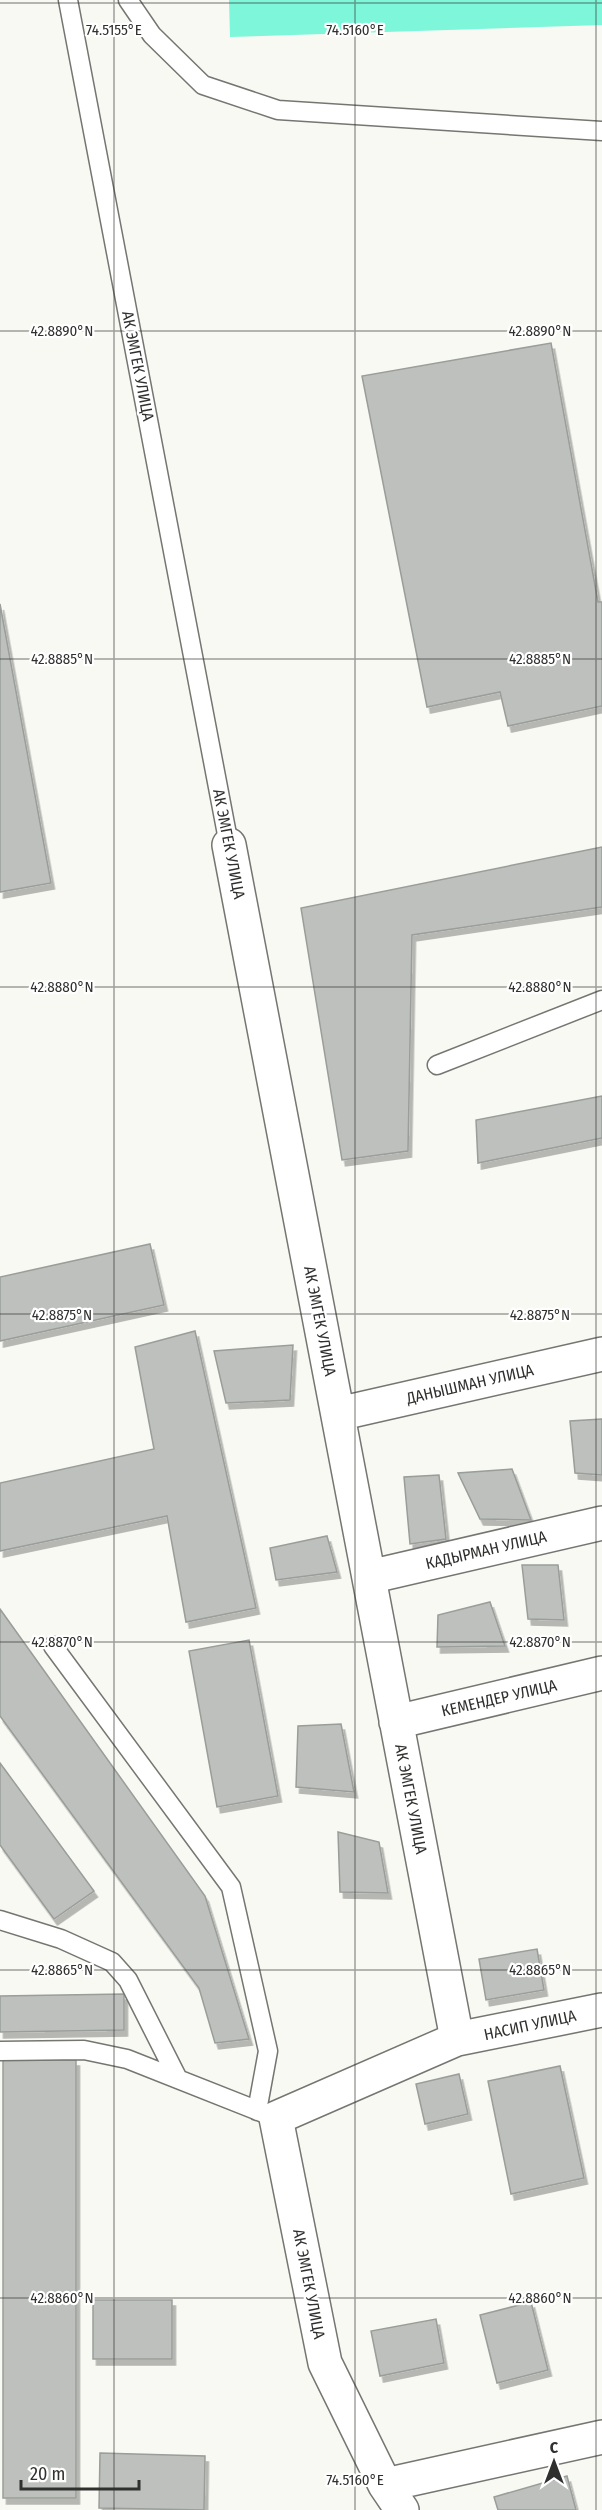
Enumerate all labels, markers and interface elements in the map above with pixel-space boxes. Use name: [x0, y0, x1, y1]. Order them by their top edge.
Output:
text: 74.5155°E: [86, 21, 142, 39]
text: 74.5160°E: [326, 21, 384, 39]
street label: АК ЭМГЕК УЛИЦА: [118, 309, 158, 423]
text: 42.8890°N: [31, 322, 93, 340]
text: 42.8890°N: [509, 322, 571, 340]
text: 42.8885°N: [31, 650, 93, 668]
text: 42.8885°N: [509, 650, 571, 668]
street label: АК ЭМГЕК УЛИЦА: [209, 787, 249, 901]
text: 42.8880°N: [30, 978, 94, 996]
text: 42.8880°N: [508, 978, 572, 996]
street label: АК ЭМГЕК УЛИЦА: [300, 1264, 340, 1378]
text: 42.8875°N: [32, 1306, 92, 1324]
text: 42.8875°N: [510, 1306, 570, 1324]
street label: ДАНЫШМАН УЛИЦА: [404, 1360, 536, 1408]
street label: КАДЫРМАН УЛИЦА: [424, 1527, 549, 1573]
text: 42.8870°N: [31, 1633, 93, 1651]
text: 42.8870°N: [509, 1633, 571, 1651]
street label: КЕМЕНДЕР УЛИЦА: [439, 1675, 559, 1721]
street label: АК ЭМГЕК УЛИЦА: [391, 1742, 431, 1856]
text: 42.8865°N: [31, 1961, 93, 1979]
text: 42.8865°N: [509, 1961, 571, 1979]
street label: НАСИП УЛИЦА: [482, 2006, 578, 2044]
street label: АК ЭМГЕК УЛИЦА: [289, 2227, 329, 2341]
text: 42.8860°N: [30, 2289, 94, 2307]
text: 42.8860°N: [508, 2289, 572, 2307]
north arrow: [524, 2432, 584, 2492]
text: С: [550, 2438, 559, 2457]
scale bar: [21, 2453, 140, 2491]
text: 20 m: [30, 2463, 65, 2485]
text: 74.5160°E: [326, 2471, 384, 2489]

